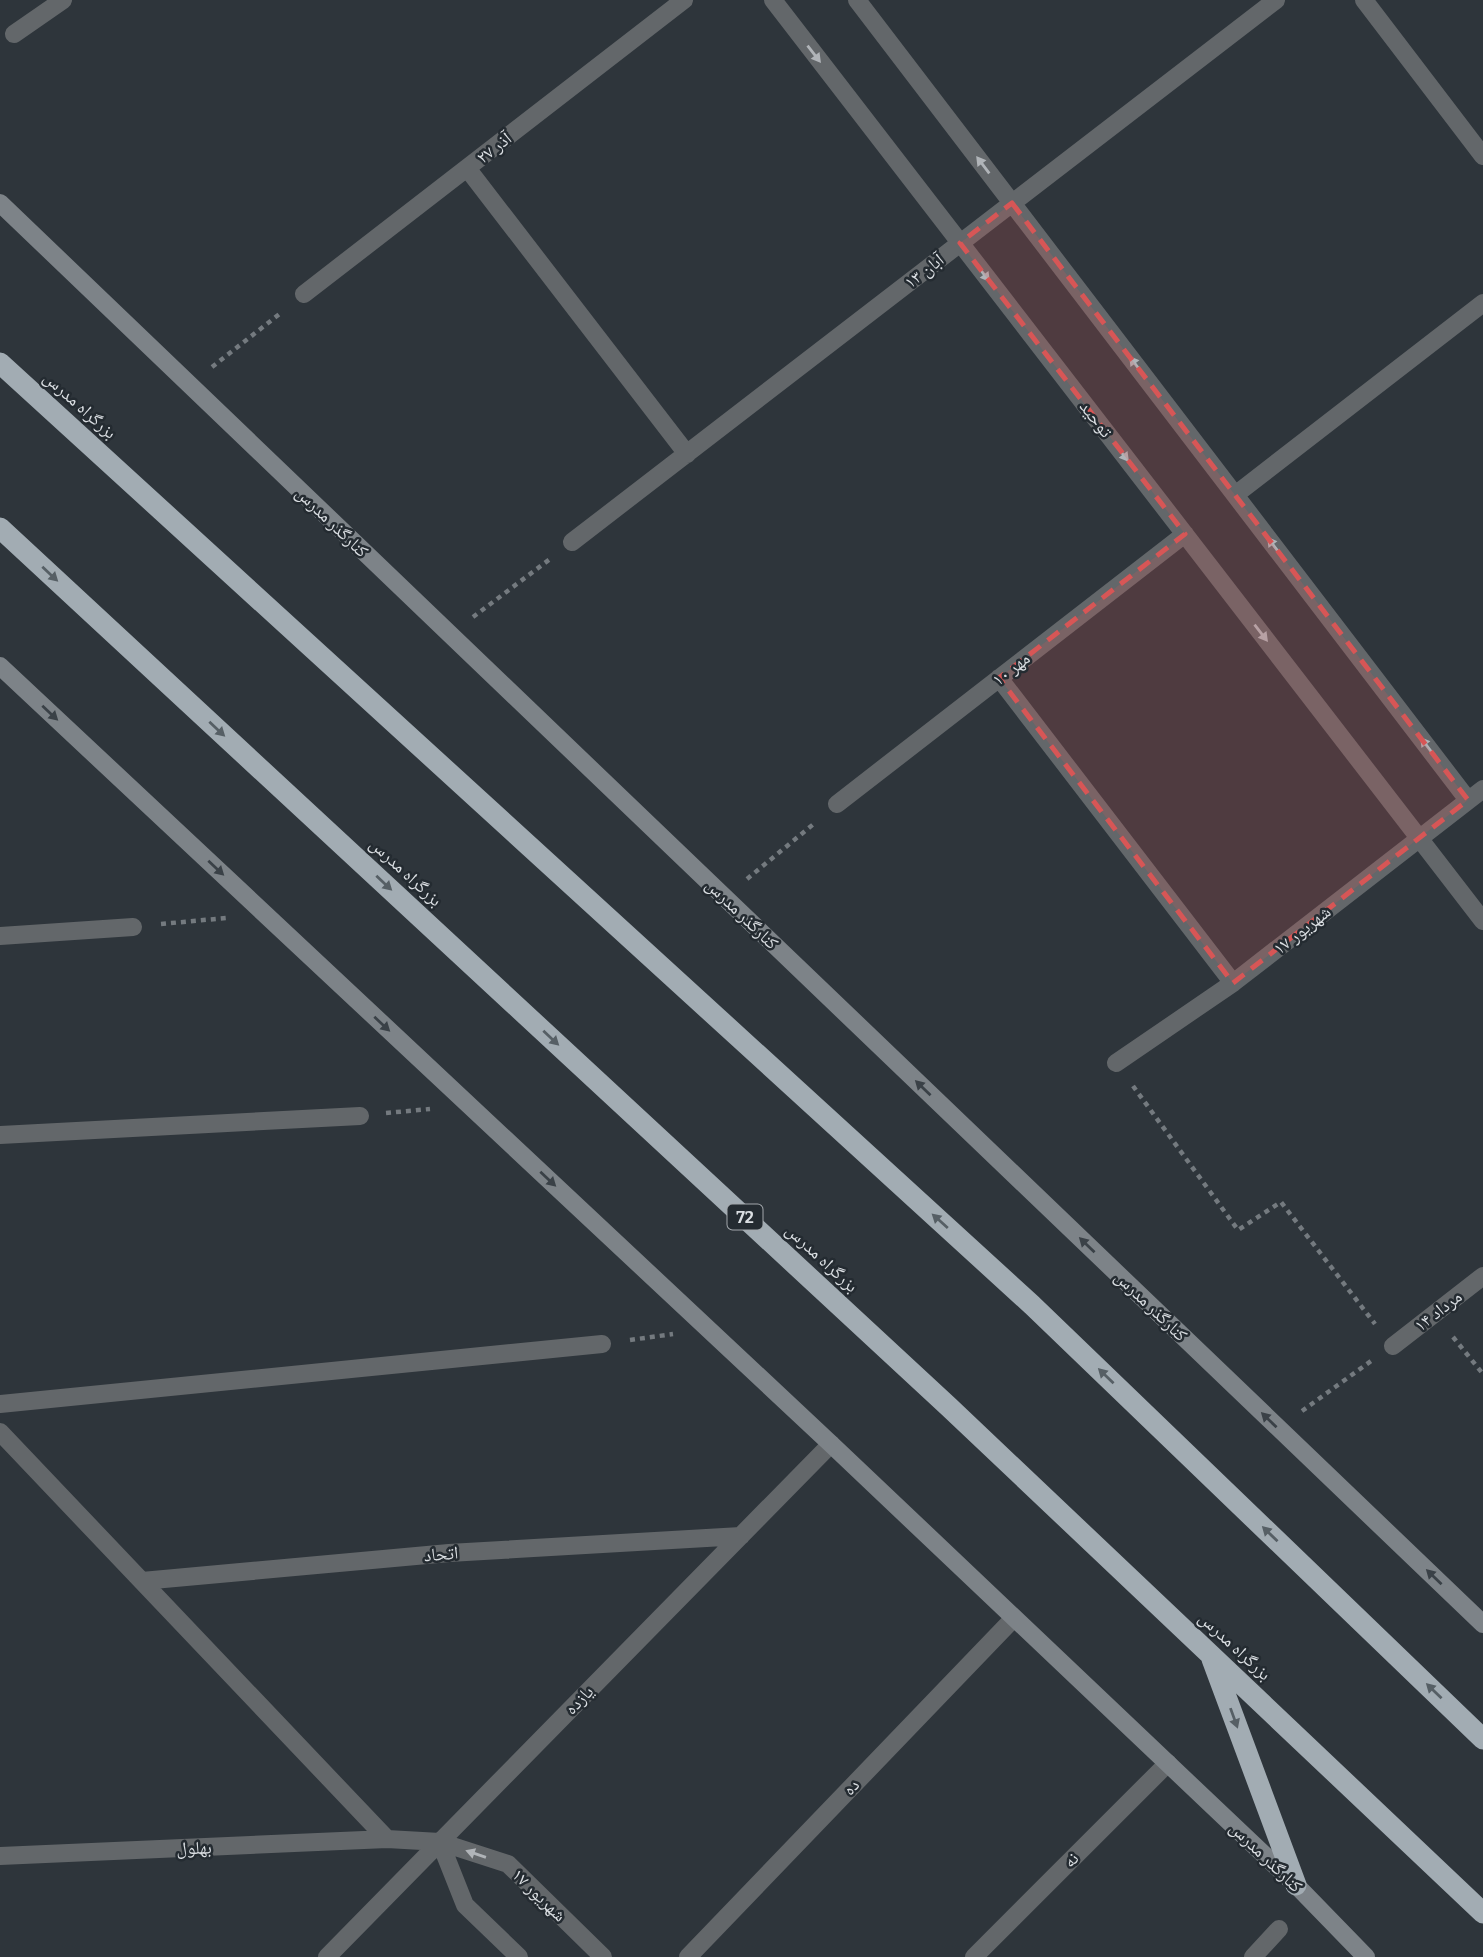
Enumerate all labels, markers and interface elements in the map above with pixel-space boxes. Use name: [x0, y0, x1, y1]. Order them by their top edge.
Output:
one-way arrow: [807, 45, 821, 63]
street label: ۲۷ آذر: [472, 127, 516, 169]
one-way arrow: [975, 156, 990, 174]
street label: ۱۳ آبان: [900, 248, 948, 293]
one-way arrow: [976, 264, 990, 282]
one-way arrow: [1129, 356, 1143, 374]
street label: بزرگراه مدرس: [39, 366, 121, 444]
street label: توحید: [1075, 396, 1117, 442]
one-way arrow: [1115, 444, 1129, 462]
street label: کنارگذر مدرس: [291, 482, 373, 562]
one-way arrow: [1267, 537, 1281, 555]
one-way arrow: [41, 566, 58, 582]
one-way arrow: [1254, 624, 1268, 642]
street label: ۱۰ مهر: [988, 647, 1034, 691]
one-way arrow: [41, 704, 58, 720]
one-way arrow: [208, 721, 226, 737]
one-way arrow: [1420, 737, 1434, 755]
street label: بزرگراه مدرس: [365, 833, 447, 911]
one-way arrow: [207, 860, 225, 876]
street label: کنارگذر مدرس: [701, 874, 783, 954]
one-way arrow: [375, 875, 392, 891]
street label: ۱۷ شهریور: [1269, 901, 1335, 959]
one-way arrow: [373, 1015, 390, 1031]
one-way arrow: [542, 1030, 560, 1046]
one-way arrow: [915, 1081, 932, 1097]
one-way arrow: [539, 1171, 557, 1187]
road number: 72: [728, 1204, 762, 1230]
one-way arrow: [932, 1213, 949, 1229]
street label: بزرگراه مدرس: [781, 1219, 863, 1297]
one-way arrow: [1079, 1237, 1096, 1254]
street label: کنارگذر مدرس: [1110, 1266, 1192, 1346]
street label: ۱۴ مرداد: [1410, 1286, 1466, 1336]
one-way arrow: [1098, 1368, 1115, 1384]
one-way arrow: [1261, 1411, 1278, 1428]
one-way arrow: [1262, 1526, 1279, 1542]
street label: اتحاد: [423, 1542, 459, 1566]
one-way arrow: [1426, 1570, 1443, 1586]
street label: بزرگراه مدرس: [1194, 1607, 1276, 1685]
street label: یازده: [560, 1681, 598, 1719]
one-way arrow: [1426, 1684, 1443, 1700]
one-way arrow: [1229, 1708, 1240, 1729]
street label: ده: [838, 1774, 864, 1800]
street label: کنارگذر مدرس: [1225, 1817, 1307, 1897]
street label: بهلول: [176, 1836, 212, 1860]
one-way arrow: [466, 1848, 487, 1859]
street label: نه: [1059, 1848, 1083, 1872]
street label: ۱۷ شهریور: [507, 1864, 571, 1926]

